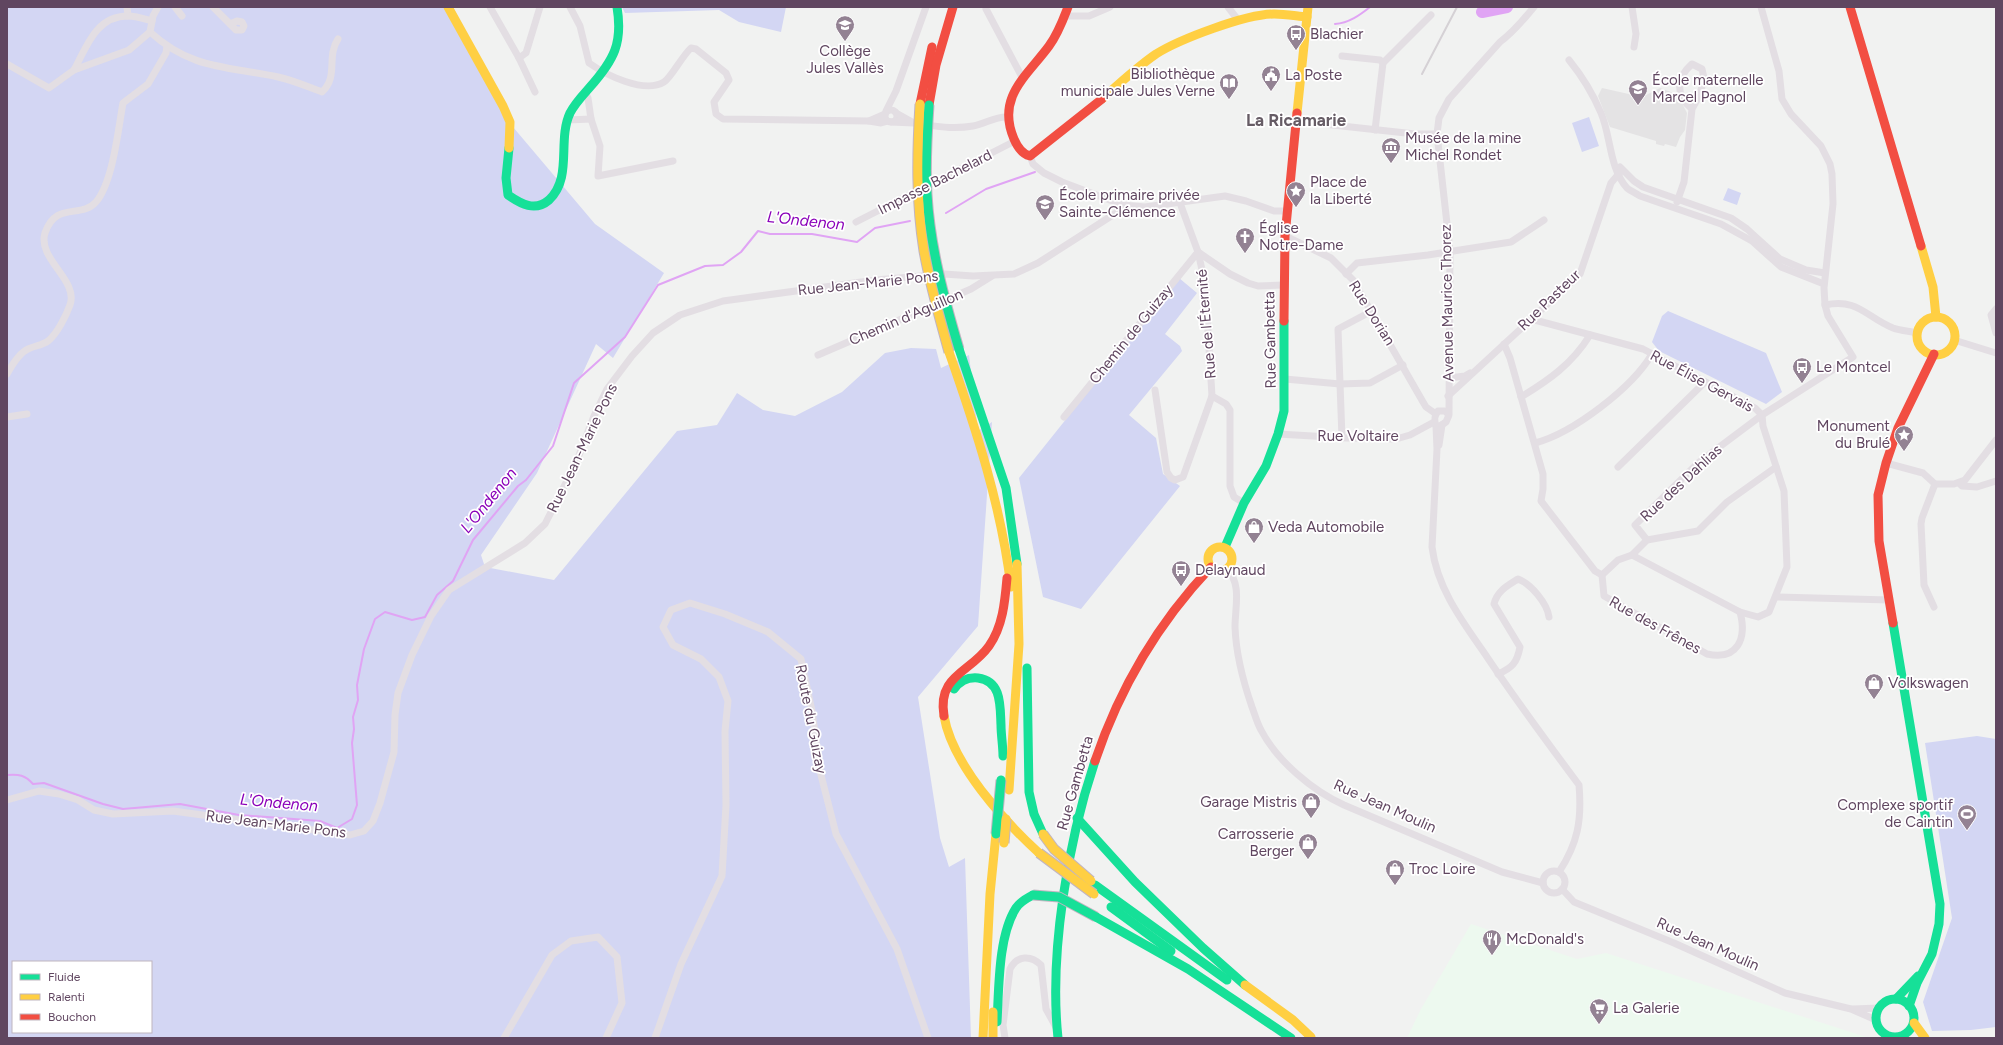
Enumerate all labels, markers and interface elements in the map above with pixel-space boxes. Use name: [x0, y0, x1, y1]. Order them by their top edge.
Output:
school or university icon: Collège Jules Vallès: [834, 14, 856, 42]
bus stop icon: Blachier: [1285, 23, 1307, 51]
place label: Blachier: [1310, 25, 1363, 43]
place label: Collège Jules Vallès: [806, 42, 884, 77]
public building icon: La Poste: [1260, 64, 1282, 92]
place label: Bibliothèque municipale Jules Verne: [1061, 65, 1215, 100]
place label: La Poste: [1285, 66, 1342, 84]
place label: École maternelle Marcel Pagnol: [1652, 71, 1764, 106]
library icon: Bibliothèque municipale Jules Verne: [1218, 72, 1240, 100]
school or university icon: École maternelle Marcel Pagnol: [1627, 78, 1649, 106]
district label: La Ricamarie: [1246, 110, 1347, 130]
place label: Musée de la mine Michel Rondet: [1405, 129, 1521, 164]
museum icon: Musée de la mine Michel Rondet: [1380, 136, 1402, 164]
street label: Impasse Bachelard: [875, 145, 995, 219]
place label: Place de la Liberté: [1310, 173, 1372, 208]
place icon: Place de la Liberté: [1285, 180, 1307, 208]
place label: École primaire privée Sainte-Clémence: [1059, 186, 1200, 221]
school or university icon: École primaire privée Sainte-Clémence: [1034, 193, 1056, 221]
water label: L'Ondenon: [766, 207, 846, 234]
place label: Église Notre-Dame: [1259, 219, 1343, 254]
street label: Avenue Maurice Thorez: [1437, 224, 1457, 382]
church icon: Église Notre-Dame: [1234, 226, 1256, 254]
street label: Rue Pasteur: [1514, 266, 1584, 334]
street label: Rue Jean-Marie Pons: [797, 267, 939, 299]
street label: Rue de l'Éternité: [1192, 268, 1220, 380]
street label: Rue Dorian: [1345, 277, 1399, 349]
street label: Chemin de Guizay: [1085, 281, 1177, 387]
street label: Chemin d'Aguillon: [846, 285, 966, 349]
street label: Rue Gambetta: [1260, 291, 1280, 389]
street label: Rue Élise Gervais: [1647, 346, 1757, 416]
bus stop icon: Le Montcel: [1791, 356, 1813, 384]
place label: Le Montcel: [1816, 358, 1891, 376]
street label: Rue Jean-Marie Pons: [543, 381, 621, 515]
place label: Monument du Brulé: [1817, 417, 1890, 452]
place icon: Monument du Brulé: [1893, 424, 1915, 452]
street label: Rue Voltaire: [1317, 427, 1399, 445]
street label: Rue des Dahlias: [1636, 441, 1726, 525]
water label: L'Ondenon: [456, 464, 520, 537]
shop icon: Veda Automobile: [1243, 516, 1265, 544]
place label: Veda Automobile: [1268, 518, 1384, 536]
bus stop icon: Delaynaud: [1170, 559, 1192, 587]
place label: Delaynaud: [1195, 561, 1265, 579]
street label: Rue des Frênes: [1606, 592, 1704, 658]
street label: Route du Guizay: [792, 663, 830, 775]
shop icon: Volkswagen: [1863, 672, 1885, 700]
place label: Volkswagen: [1888, 674, 1969, 692]
street label: Rue Gambetta: [1053, 734, 1097, 832]
street label: Rue Jean Moulin: [1331, 775, 1439, 837]
water label: L'Ondenon: [239, 790, 319, 815]
shop icon: Garage Mistris: [1300, 791, 1322, 819]
place label: Garage Mistris: [1200, 793, 1297, 811]
place label: Complexe sportif de Caintin: [1837, 796, 1953, 831]
sports icon: Complexe sportif de Caintin: [1956, 803, 1978, 831]
street label: Rue Jean-Marie Pons: [205, 806, 347, 842]
place label: Carrosserie Berger: [1218, 825, 1294, 860]
shop icon: Carrosserie Berger: [1297, 832, 1319, 860]
shop icon: Troc Loire: [1384, 858, 1406, 886]
place label: Troc Loire: [1409, 860, 1475, 878]
street label: Rue Jean Moulin: [1654, 913, 1762, 975]
restaurant icon: McDonald's: [1481, 928, 1503, 956]
place label: McDonald's: [1506, 930, 1584, 948]
legend: [12, 961, 152, 1033]
text: Fluide: [48, 970, 81, 984]
text: Ralenti: [48, 990, 85, 1004]
supermarket icon: La Galerie: [1588, 997, 1610, 1025]
place label: La Galerie: [1613, 999, 1679, 1017]
text: Bouchon: [48, 1010, 96, 1024]

